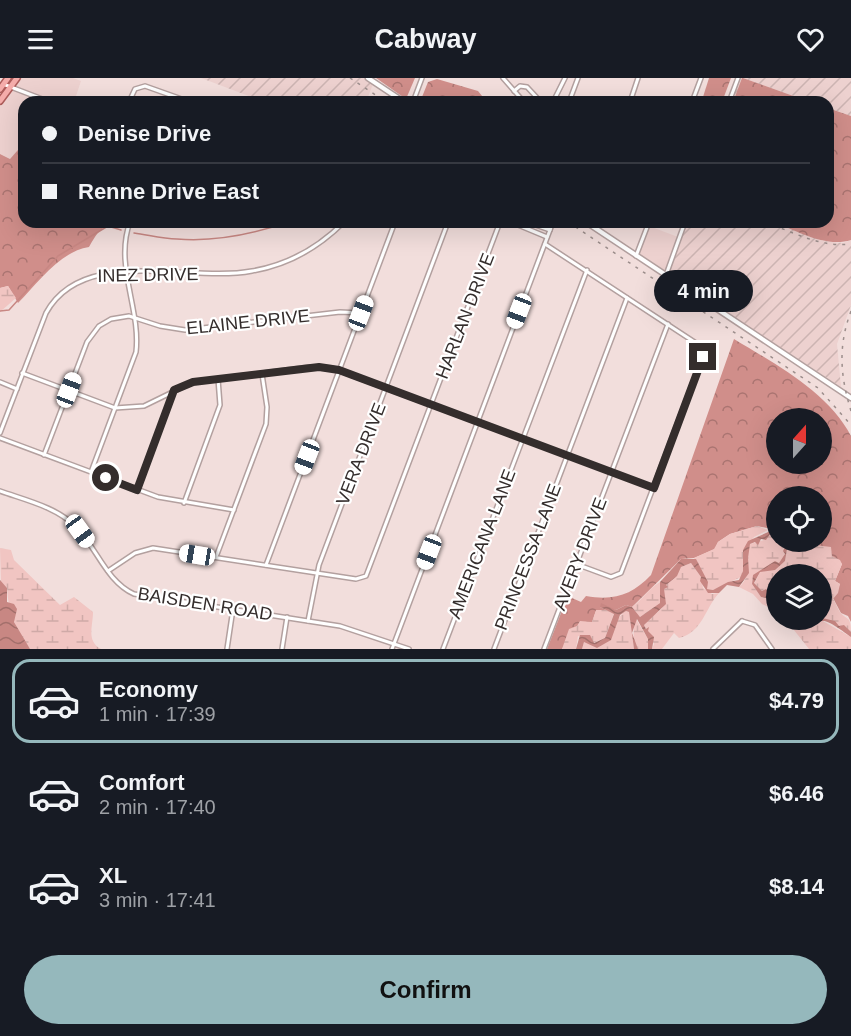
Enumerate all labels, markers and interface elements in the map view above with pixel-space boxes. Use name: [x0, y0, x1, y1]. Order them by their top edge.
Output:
icon: menu: [24, 23, 57, 56]
icon: heart: [794, 23, 827, 56]
text: Cabway: [374, 24, 477, 54]
text: Denise Drive: [78, 121, 211, 146]
text: Renne Drive East: [78, 179, 259, 204]
street label: HARLAN DRIVE: [432, 250, 498, 382]
street label: INEZ DRIVE: [97, 264, 199, 286]
callout: 4 min: [654, 270, 752, 312]
text: 4 min: [677, 280, 730, 302]
car: [504, 291, 534, 331]
car: [346, 293, 376, 333]
street label: ELAINE DRIVE: [185, 306, 311, 338]
route end: [689, 343, 716, 370]
car: [54, 370, 84, 410]
street label: VERA DRIVE: [332, 400, 390, 508]
north arrow: [766, 408, 832, 474]
map controls: [766, 408, 832, 630]
car: [292, 437, 322, 477]
route start: [92, 464, 119, 491]
street label: AMERICANA LANE: [444, 467, 520, 621]
street label: PRINCESSA LANE: [491, 481, 565, 633]
button: locate: [766, 486, 832, 552]
street label: AVERY DRIVE: [549, 495, 611, 613]
car: [62, 511, 98, 551]
car: [414, 532, 444, 572]
car: [178, 543, 216, 567]
button: layers: [766, 564, 832, 630]
street label: BAISDEN ROAD: [136, 583, 274, 625]
icon: car: [27, 674, 81, 728]
text: Economy: [99, 677, 198, 702]
text: $4.79: [769, 688, 824, 713]
text: 1 min · 17:39: [99, 703, 216, 725]
icon: car: [27, 767, 81, 821]
text: Comfort: [99, 770, 185, 795]
text: $6.46: [769, 781, 824, 806]
text: 2 min · 17:40: [99, 796, 216, 818]
icon: car: [27, 860, 81, 914]
text: XL: [99, 863, 127, 888]
text: $8.14: [769, 874, 824, 899]
text: 3 min · 17:41: [99, 889, 216, 911]
button: Confirm: [24, 955, 827, 1024]

